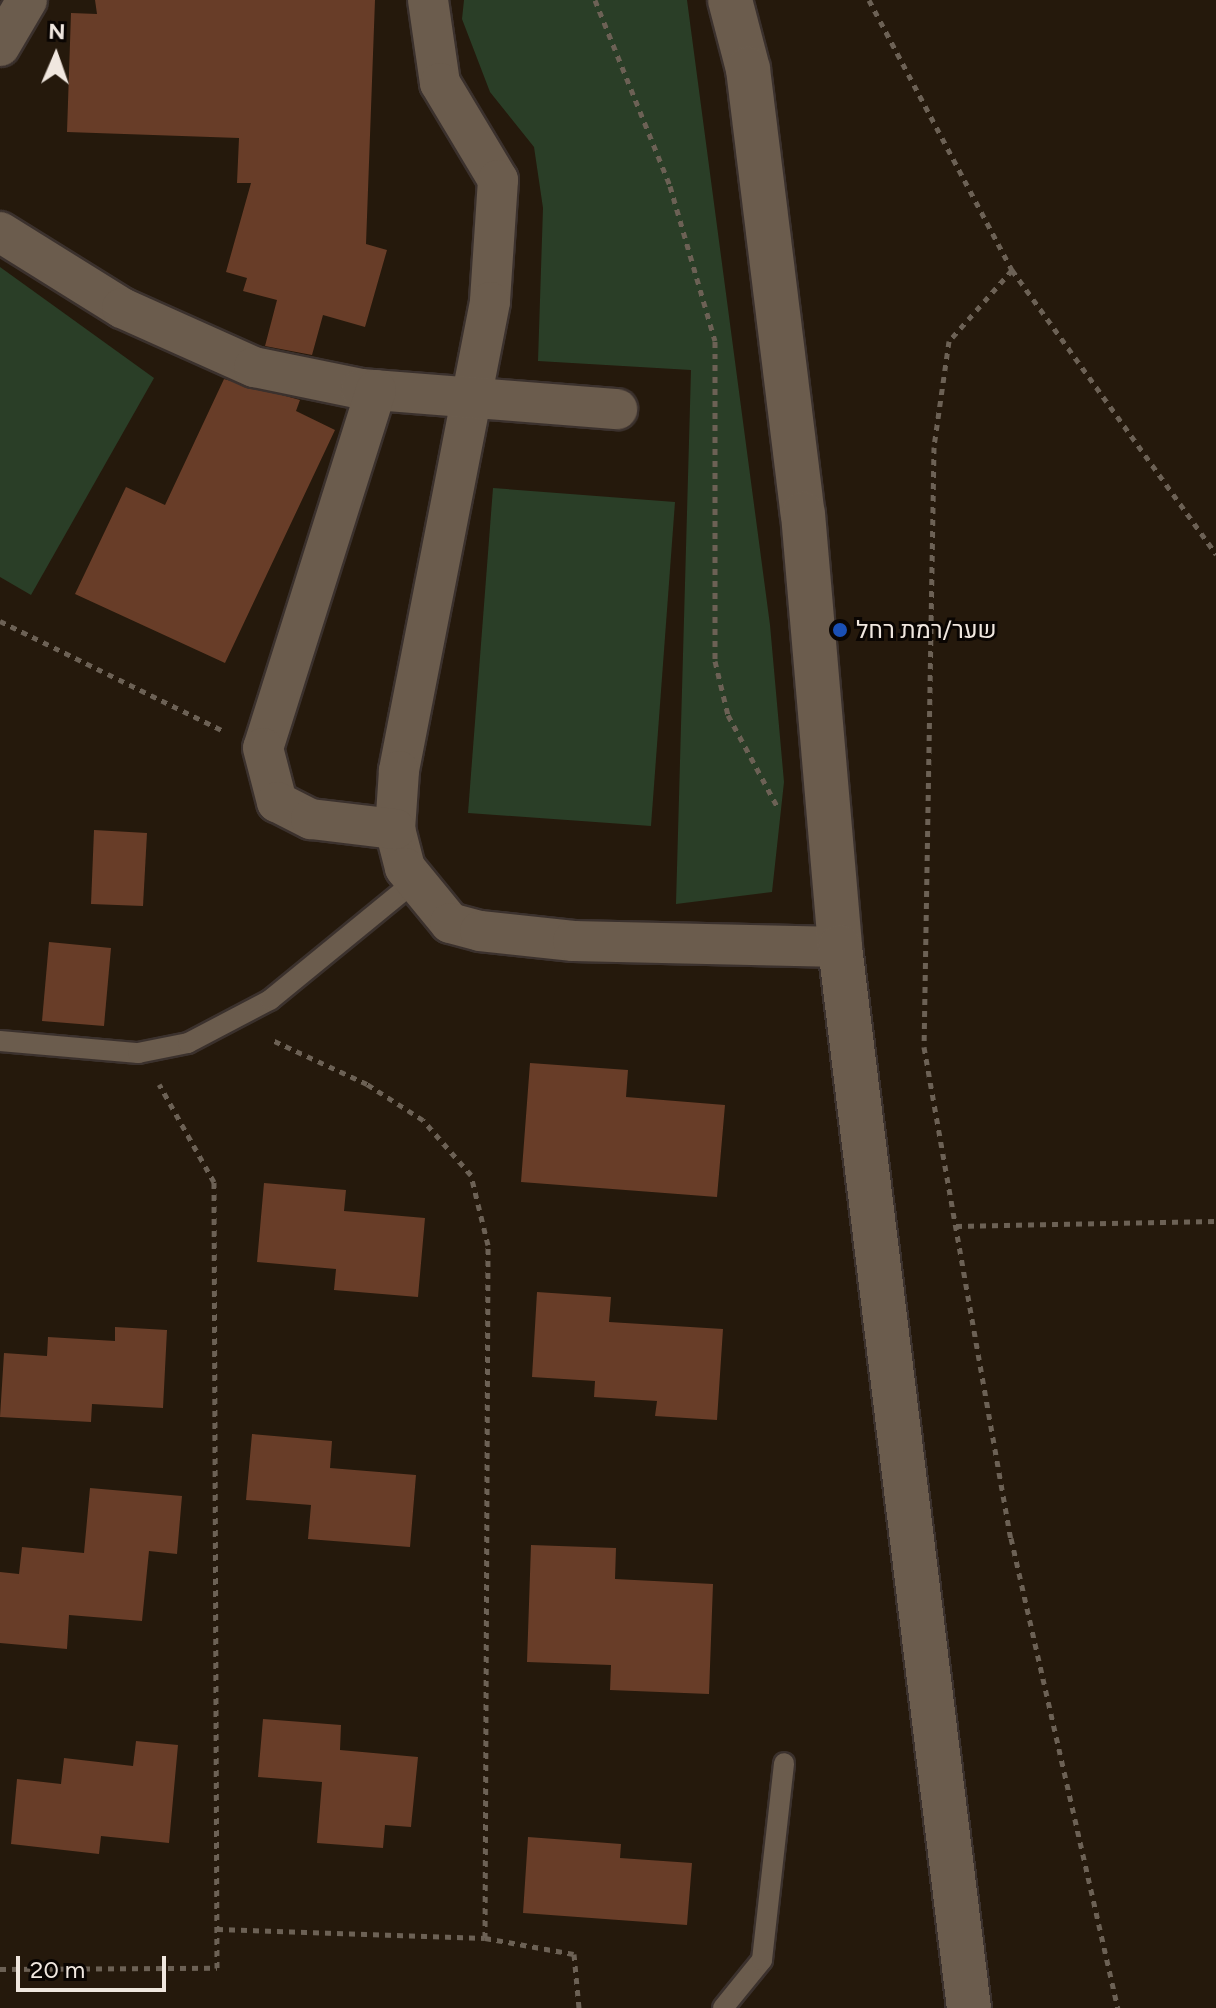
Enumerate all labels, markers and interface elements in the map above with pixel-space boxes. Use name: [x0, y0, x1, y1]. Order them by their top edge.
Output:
north arrow: [16, 16, 96, 96]
text: N: [48, 18, 66, 45]
place label: שער/רמת רחל: [856, 616, 997, 644]
marker: שער/רמת רחל: [831, 621, 849, 639]
scale bar: [20, 1940, 170, 1990]
text: 20 m: [30, 1955, 85, 1984]

